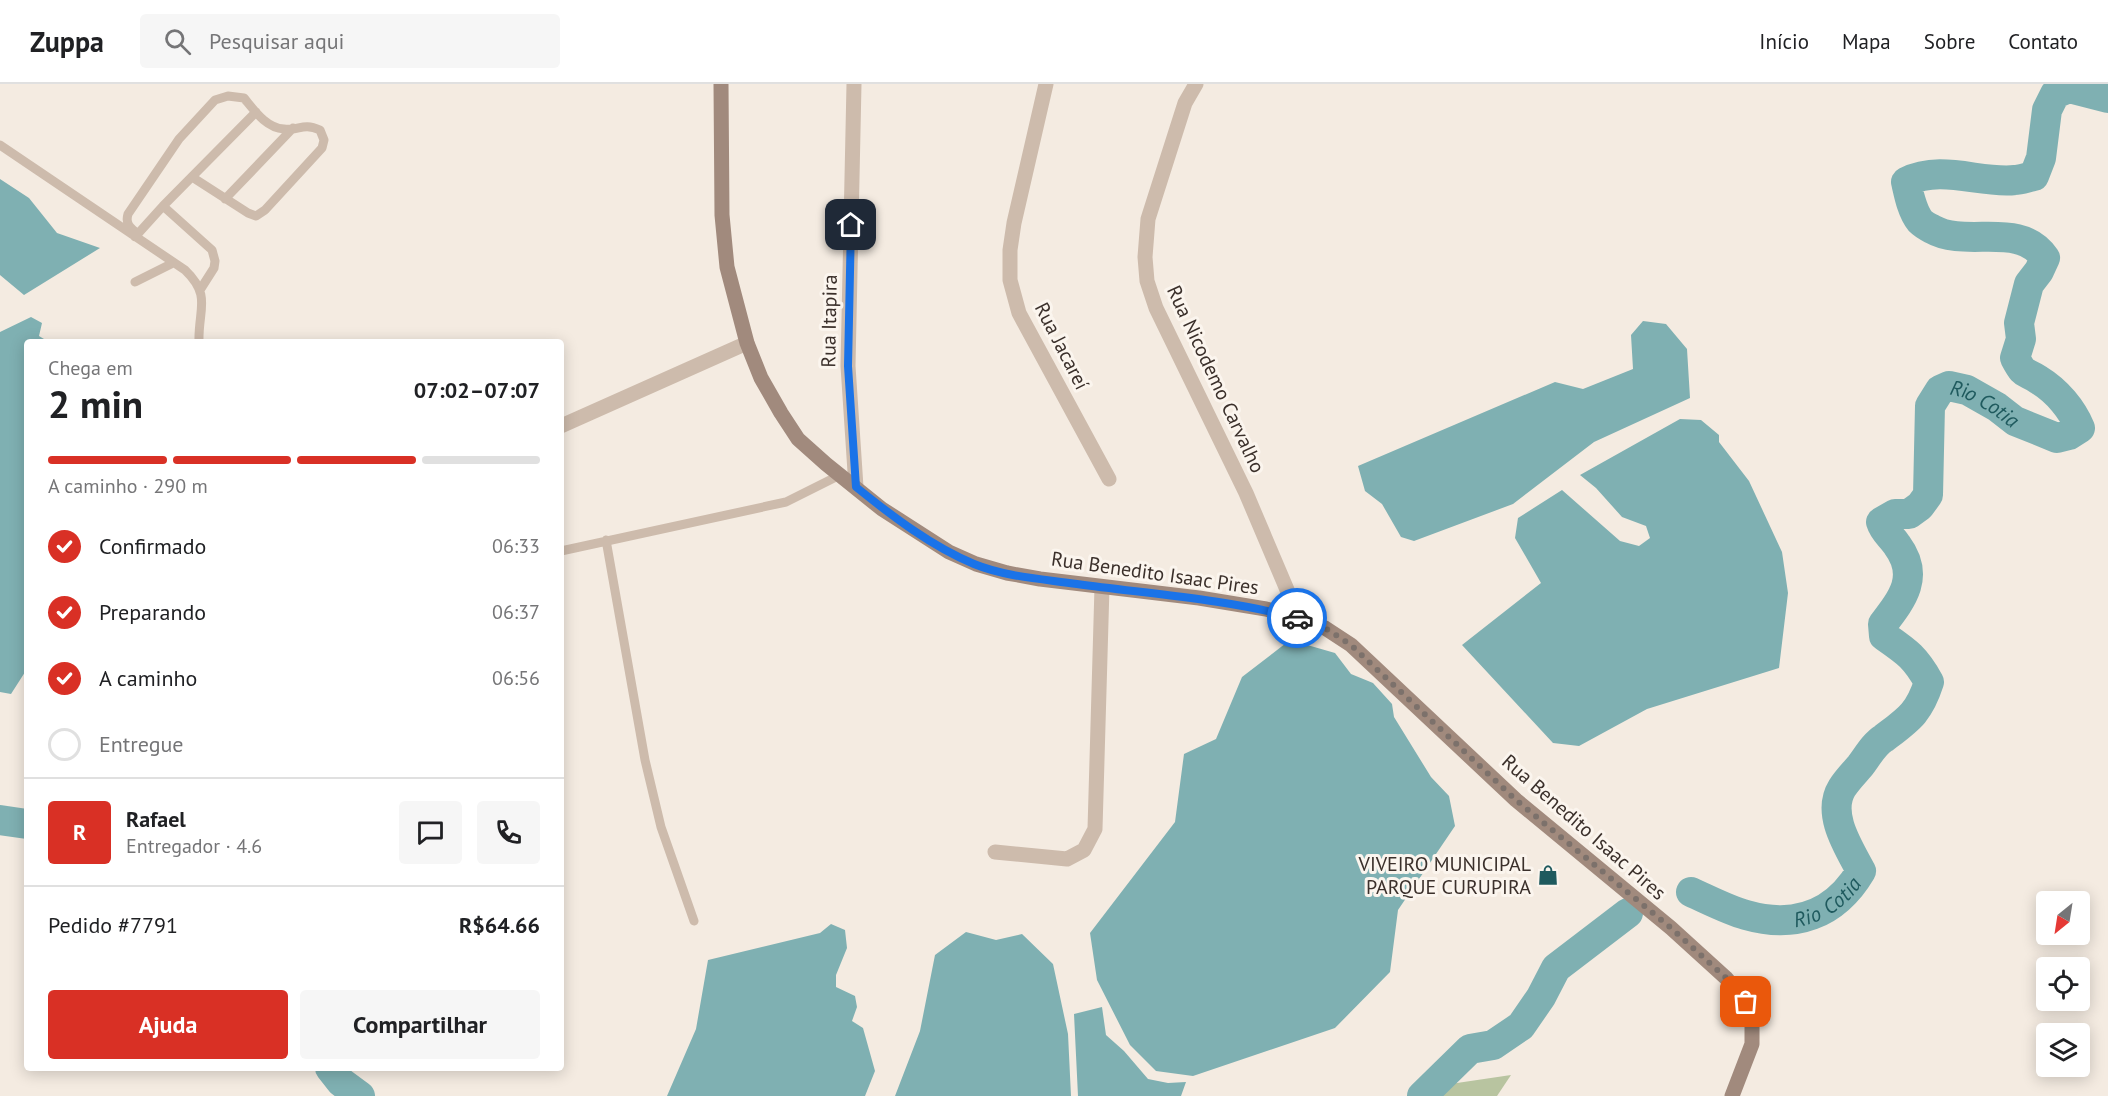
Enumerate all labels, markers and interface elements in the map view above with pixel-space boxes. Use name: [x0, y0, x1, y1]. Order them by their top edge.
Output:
search box: [140, 14, 560, 68]
text: Zuppa: [30, 23, 104, 60]
icon: search: [161, 25, 194, 58]
text: Pesquisar aqui: [209, 27, 345, 55]
text: Início: [1759, 28, 1809, 55]
text: Mapa: [1842, 28, 1891, 55]
text: Sobre: [1924, 28, 1975, 55]
text: Contato: [2008, 28, 2078, 55]
pin: [825, 199, 876, 250]
icon: home: [834, 208, 867, 241]
street label: Rua Itapira: [815, 274, 843, 368]
street label: Rua Nicodemo Carvalho: [1161, 281, 1271, 477]
street label: Rua Jacareí: [1029, 298, 1095, 394]
text: Chega em: [48, 355, 133, 381]
water label: Rio Cotia: [1948, 373, 2026, 434]
text: 07:02–07:07: [414, 376, 540, 404]
text: 2 min: [48, 378, 143, 429]
text: A caminho · 290 m: [48, 473, 208, 499]
icon: check: [48, 530, 81, 563]
text: Confirmado: [99, 532, 206, 560]
text: 06:33: [492, 533, 540, 559]
street label: Rua Benedito Isaac Pires: [1050, 546, 1260, 600]
courier: [1267, 588, 1327, 648]
icon: check: [48, 596, 81, 629]
text: Preparando: [99, 598, 206, 626]
text: 06:37: [492, 599, 540, 625]
icon: car: [1281, 602, 1314, 635]
icon: check: [48, 662, 81, 695]
text: A caminho: [99, 664, 197, 692]
text: 06:56: [492, 665, 540, 691]
text: Entregue: [99, 730, 184, 758]
street label: Rua Benedito Isaac Pires: [1496, 749, 1672, 905]
button: chat: [399, 801, 462, 864]
button: phone: [477, 801, 540, 864]
text: Rafael: [126, 805, 186, 833]
text: R: [73, 818, 86, 846]
text: Entregador · 4.6: [126, 833, 262, 859]
place label: VIVEIRO MUNICIPAL PARQUE CURUPIRA: [1358, 851, 1531, 900]
shop icon: VIVEIRO MUNICIPAL PARQUE CURUPIRA: [1536, 863, 1560, 887]
water label: Rio Cotia: [1791, 870, 1867, 933]
north arrow: [2036, 891, 2090, 945]
map controls: [2036, 891, 2090, 1077]
text: Pedido #7791: [48, 911, 178, 939]
text: R$64.66: [459, 911, 540, 939]
button: locate: [2036, 957, 2090, 1011]
pin: [1720, 976, 1771, 1027]
icon: bag: [1729, 985, 1762, 1018]
button: Ajuda: [48, 990, 288, 1059]
button: Compartilhar: [300, 990, 540, 1059]
button: layers: [2036, 1023, 2090, 1077]

